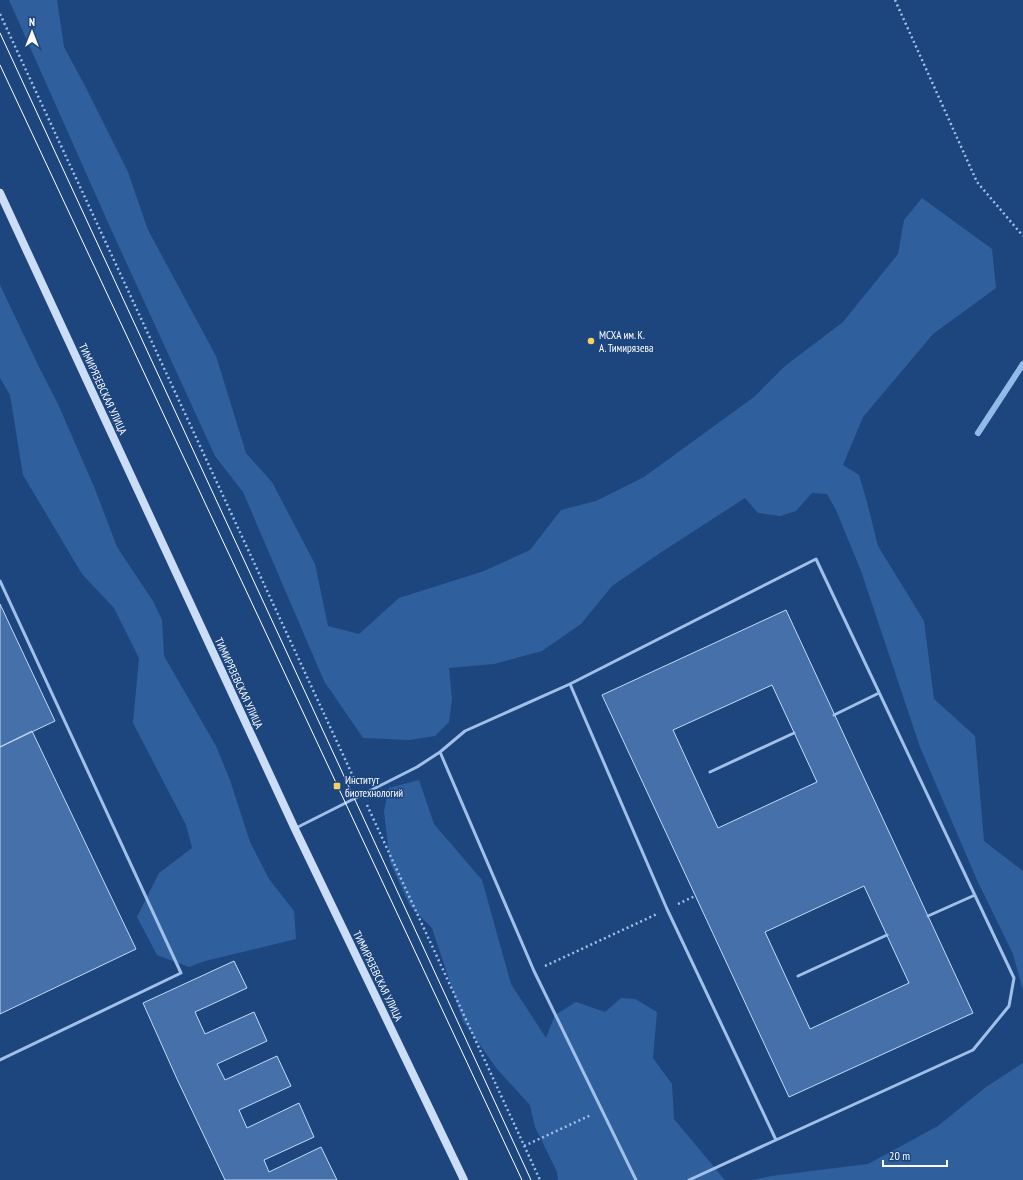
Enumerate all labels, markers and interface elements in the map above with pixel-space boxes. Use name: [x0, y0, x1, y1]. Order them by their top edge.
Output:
north arrow: [12, 12, 52, 52]
text: N: [29, 15, 35, 29]
place label: МСХА им. К. А. Тимирязева: [599, 328, 653, 355]
marker: МСХА им. К. А. Тимирязева: [586, 336, 596, 346]
street label: ТИМИРЯЗЕВСКАЯ УЛИЦА: [76, 341, 131, 438]
street label: ТИМИРЯЗЕВСКАЯ УЛИЦА: [212, 635, 267, 732]
place label: Институт биотехнологий: [345, 773, 403, 800]
marker: Институт биотехнологий: [332, 781, 342, 791]
street label: ТИМИРЯЗЕВСКАЯ УЛИЦА: [350, 928, 406, 1024]
scale bar: [883, 1142, 947, 1168]
text: 20 m: [889, 1148, 910, 1163]

